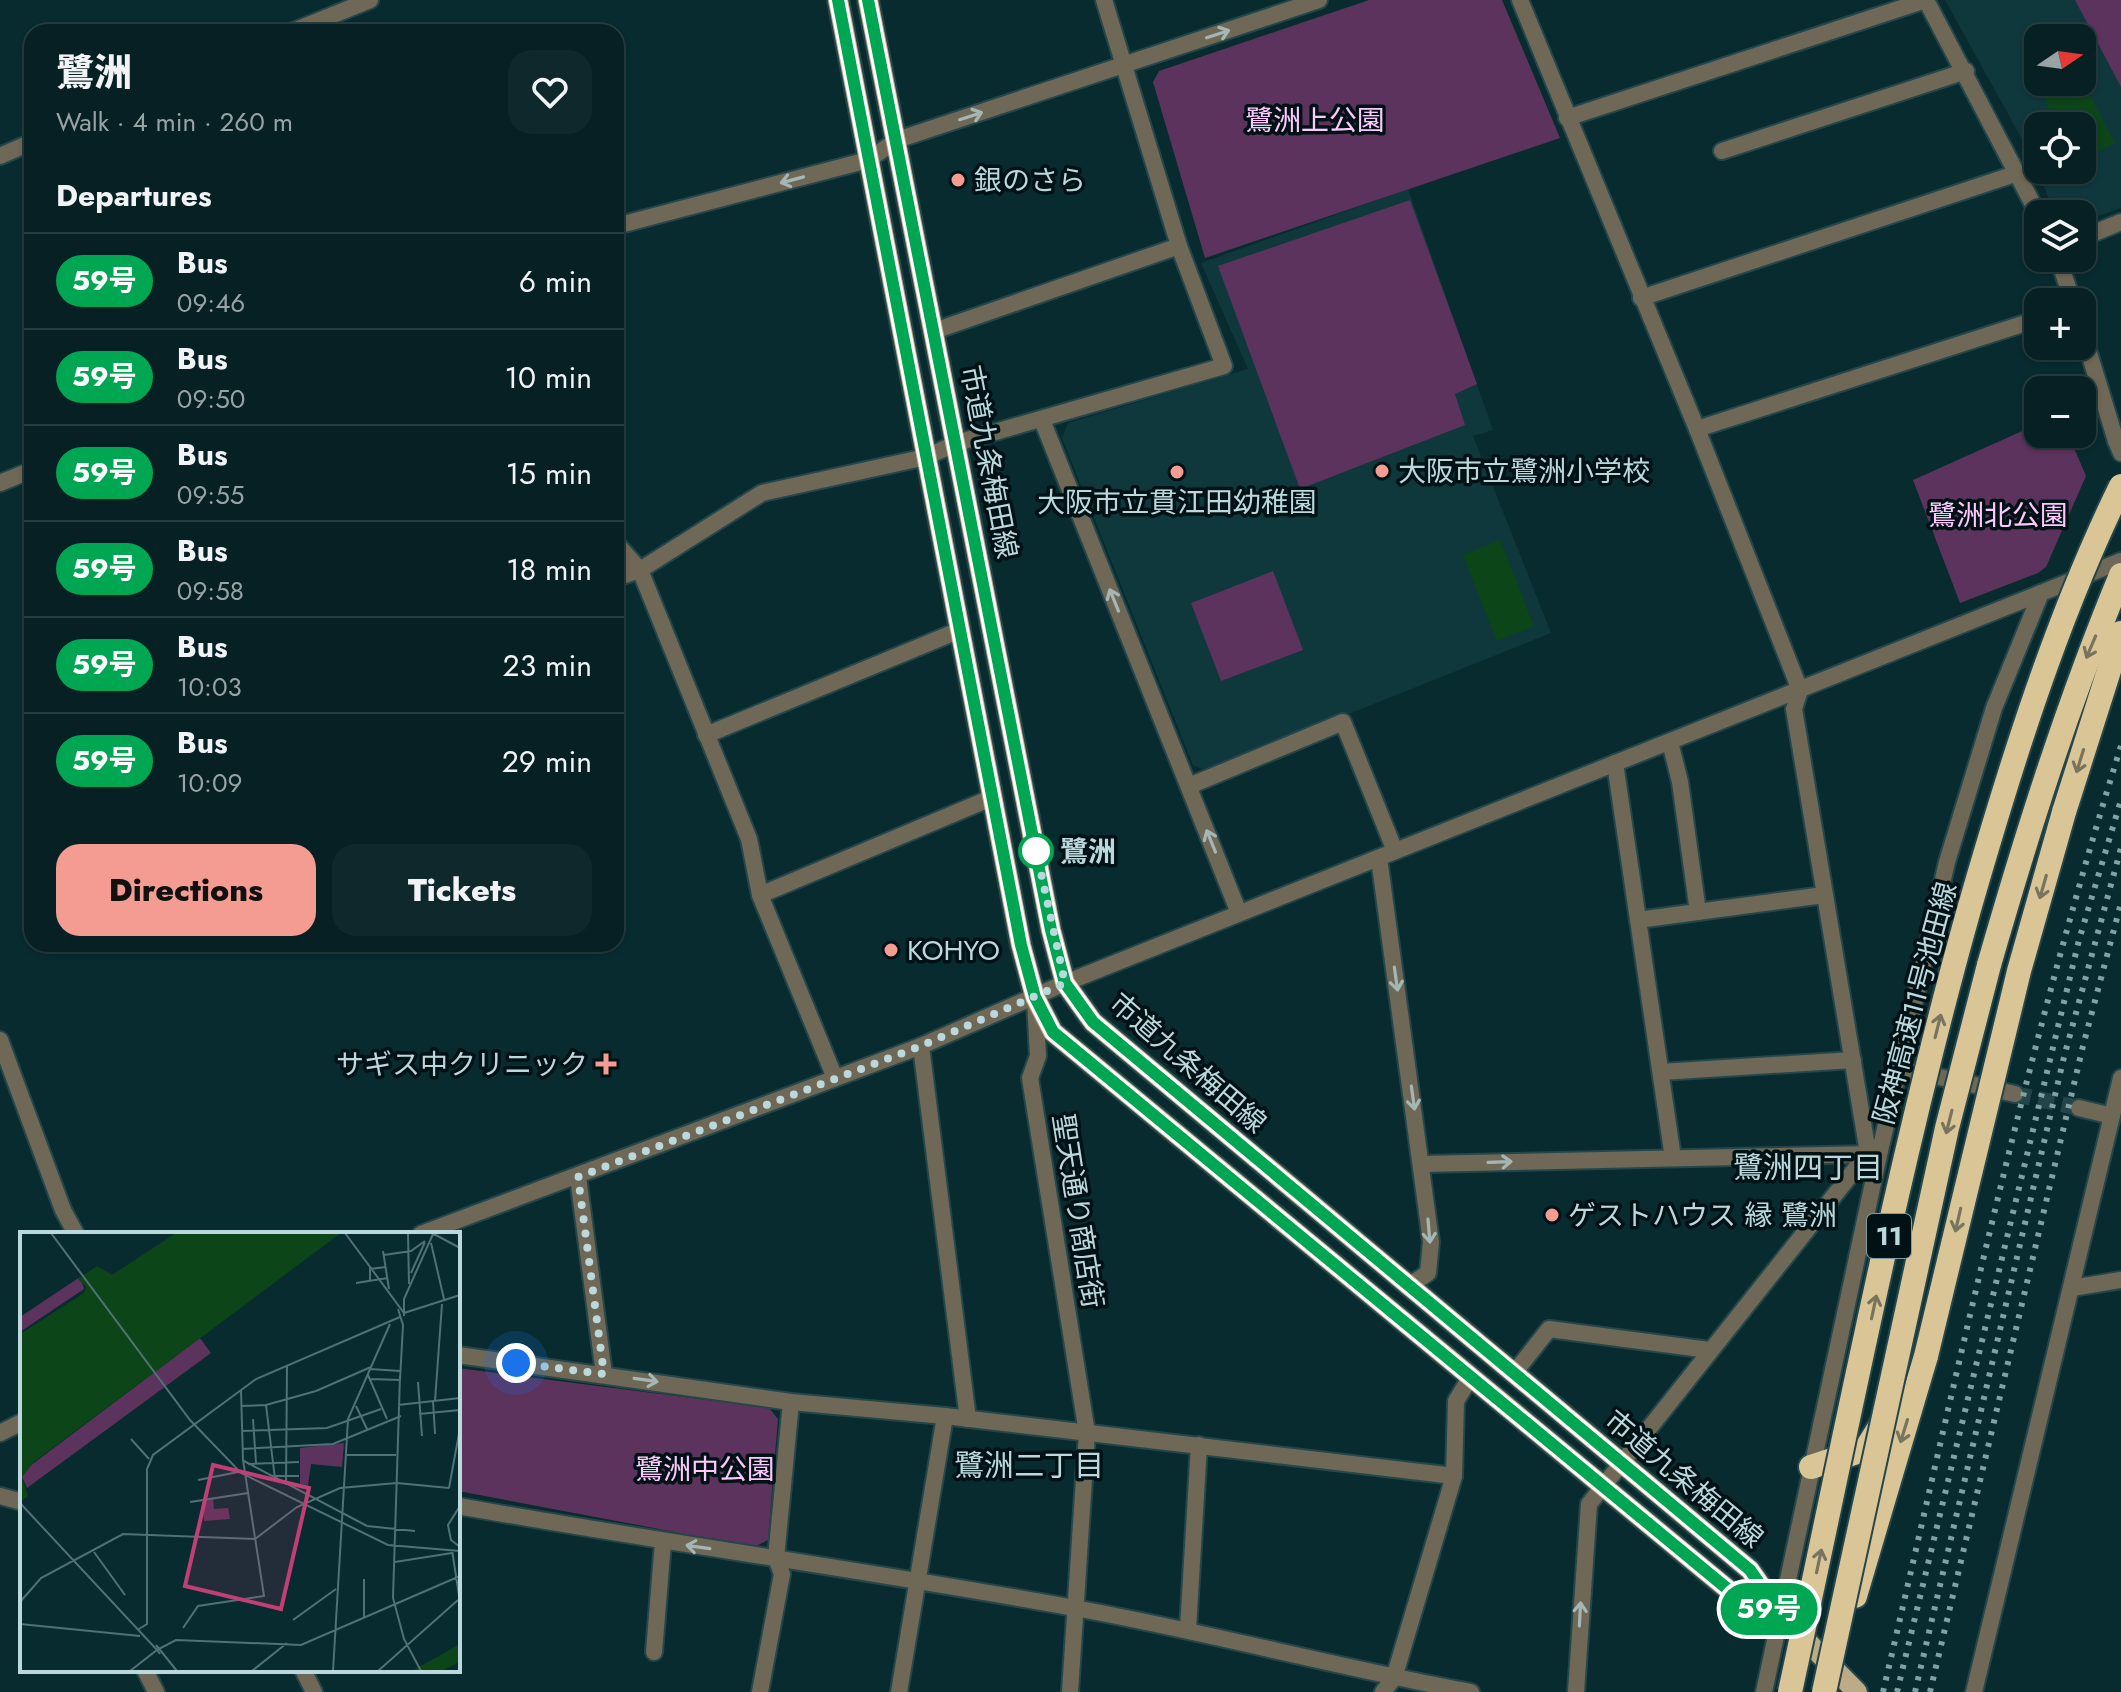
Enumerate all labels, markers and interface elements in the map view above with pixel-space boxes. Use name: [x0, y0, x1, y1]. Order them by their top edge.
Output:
north arrow: [2024, 24, 2096, 96]
map controls: [2024, 24, 2096, 448]
one-way arrow: [1205, 25, 1230, 40]
text: 鷺洲: [56, 45, 132, 100]
button: heart: [508, 50, 592, 134]
park label: 鷺洲上公園: [1245, 100, 1385, 141]
text: Walk · 4 min · 260 m: [56, 103, 293, 141]
one-way arrow: [958, 107, 983, 122]
button: locate: [2024, 112, 2096, 184]
place label: 銀のさら: [974, 160, 1086, 201]
marker: 銀のさら: [949, 171, 967, 189]
one-way arrow: [780, 173, 806, 188]
text: Departures: [56, 174, 212, 217]
button: layers: [2024, 200, 2096, 272]
text: Bus: [177, 241, 228, 284]
text: 59号: [72, 260, 137, 301]
text: 6 min: [519, 260, 592, 303]
text: 09:46: [177, 284, 245, 322]
button: +: [2024, 288, 2096, 360]
text: Bus: [177, 337, 228, 380]
text: 59号: [72, 356, 137, 397]
text: 10 min: [505, 356, 592, 399]
street label: 市道九条梅田線: [950, 362, 1028, 562]
button: −: [2024, 376, 2096, 448]
text: 09:50: [177, 380, 245, 418]
text: Bus: [177, 433, 228, 476]
place label: 大阪市立鷺洲小学校: [1398, 451, 1650, 492]
text: 59号: [72, 452, 137, 493]
text: 15 min: [506, 452, 592, 495]
marker: 大阪市立鷺洲小学校: [1373, 462, 1391, 480]
marker: 大阪市立貫江田幼稚園: [1168, 463, 1186, 481]
text: 09:55: [177, 476, 245, 514]
place label: 大阪市立貫江田幼稚園: [1037, 482, 1317, 523]
park label: 鷺洲北公園: [1928, 495, 2068, 536]
text: Bus: [177, 529, 228, 572]
text: 59号: [72, 548, 137, 589]
text: 18 min: [506, 548, 592, 591]
text: 09:58: [177, 572, 244, 610]
one-way arrow: [1106, 588, 1120, 613]
text: Bus: [177, 625, 228, 668]
one-way arrow: [2082, 634, 2097, 659]
text: 59号: [72, 644, 137, 685]
text: 23 min: [503, 644, 592, 687]
text: 10:03: [177, 668, 242, 706]
text: Bus: [177, 721, 228, 764]
text: 59号: [72, 740, 137, 781]
text: 29 min: [502, 740, 592, 783]
one-way arrow: [2072, 747, 2087, 773]
text: 10:09: [177, 764, 242, 802]
one-way arrow: [1203, 829, 1217, 854]
place label: 鷺洲: [1060, 831, 1116, 872]
marker: 鷺洲: [1019, 834, 1053, 868]
button: Directions: [56, 844, 316, 936]
button: Tickets: [332, 844, 592, 936]
one-way arrow: [2035, 873, 2050, 899]
street label: 阪神高速11号池田線: [1863, 877, 1967, 1129]
place label: KOHYO: [907, 930, 1000, 971]
marker: KOHYO: [882, 941, 900, 959]
one-way arrow: [1389, 966, 1404, 991]
street label: 市道九条梅田線: [1101, 983, 1275, 1143]
one-way arrow: [1931, 1014, 1946, 1040]
place label: サギス中クリニック: [336, 1044, 588, 1085]
marker: サギス中クリニック: [595, 1053, 617, 1075]
one-way arrow: [1406, 1085, 1421, 1110]
one-way arrow: [1940, 1109, 1955, 1135]
street label: 聖天通り商店街: [1042, 1111, 1114, 1311]
district label: 鷺洲四丁目: [1733, 1146, 1883, 1189]
one-way arrow: [1486, 1154, 1513, 1170]
place label: ゲストハウス 縁 鷺洲: [1568, 1195, 1837, 1236]
marker: ゲストハウス 縁 鷺洲: [1543, 1206, 1561, 1224]
one-way arrow: [1950, 1207, 1965, 1232]
road number: 11: [1867, 1214, 1911, 1258]
one-way arrow: [1422, 1217, 1437, 1244]
inset map: [20, 1232, 460, 1672]
one-way arrow: [1867, 1295, 1882, 1320]
your location: [496, 1343, 536, 1383]
one-way arrow: [633, 1374, 658, 1389]
street label: 市道九条梅田線: [1596, 1400, 1772, 1558]
one-way arrow: [1896, 1418, 1910, 1443]
district label: 鷺洲二丁目: [954, 1444, 1104, 1487]
park label: 鷺洲中公園: [635, 1449, 775, 1490]
one-way arrow: [686, 1539, 712, 1554]
one-way arrow: [1812, 1549, 1827, 1574]
line badge: 59号: [1723, 1583, 1815, 1635]
text: 59号: [1737, 1588, 1801, 1629]
one-way arrow: [1573, 1601, 1588, 1628]

